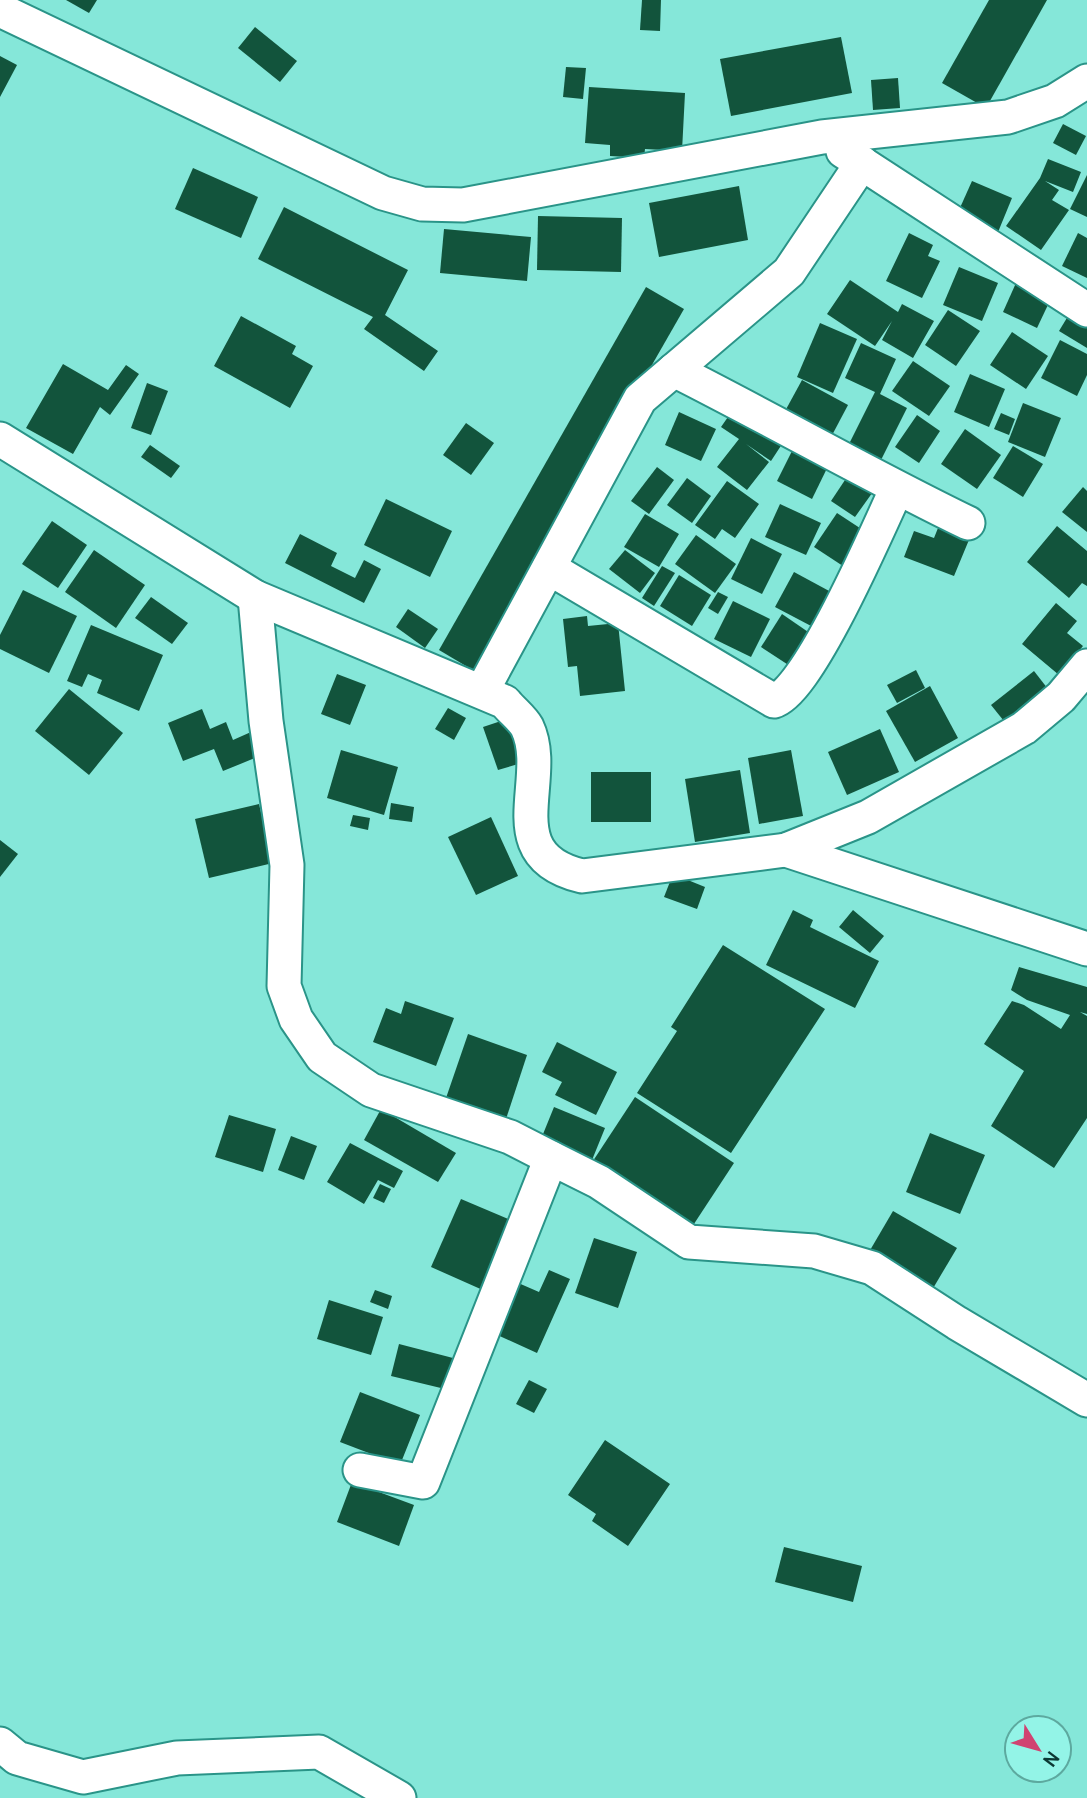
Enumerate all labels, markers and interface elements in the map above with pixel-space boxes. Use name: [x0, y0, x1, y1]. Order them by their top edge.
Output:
north arrow: [1003, 1714, 1073, 1784]
text: N: [1038, 1747, 1064, 1771]

